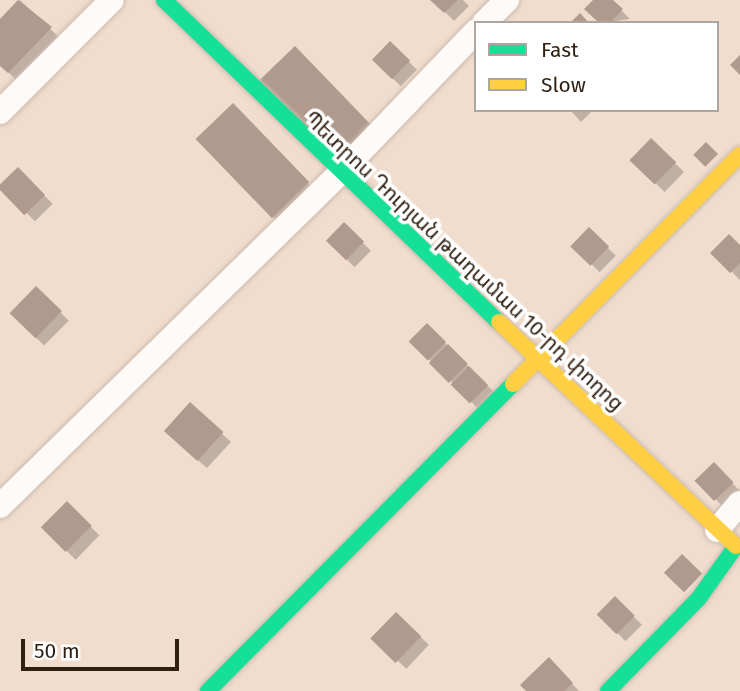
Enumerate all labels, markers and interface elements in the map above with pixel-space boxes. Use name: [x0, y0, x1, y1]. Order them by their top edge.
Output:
legend: [474, 21, 719, 112]
text: Fast: [541, 37, 579, 63]
text: Slow: [541, 72, 586, 98]
street label: Պետրոս Դուրյան թաղամաս 10-րդ փողոց: [299, 106, 629, 416]
scale bar: [24, 624, 182, 668]
text: 50 m: [34, 638, 80, 664]

